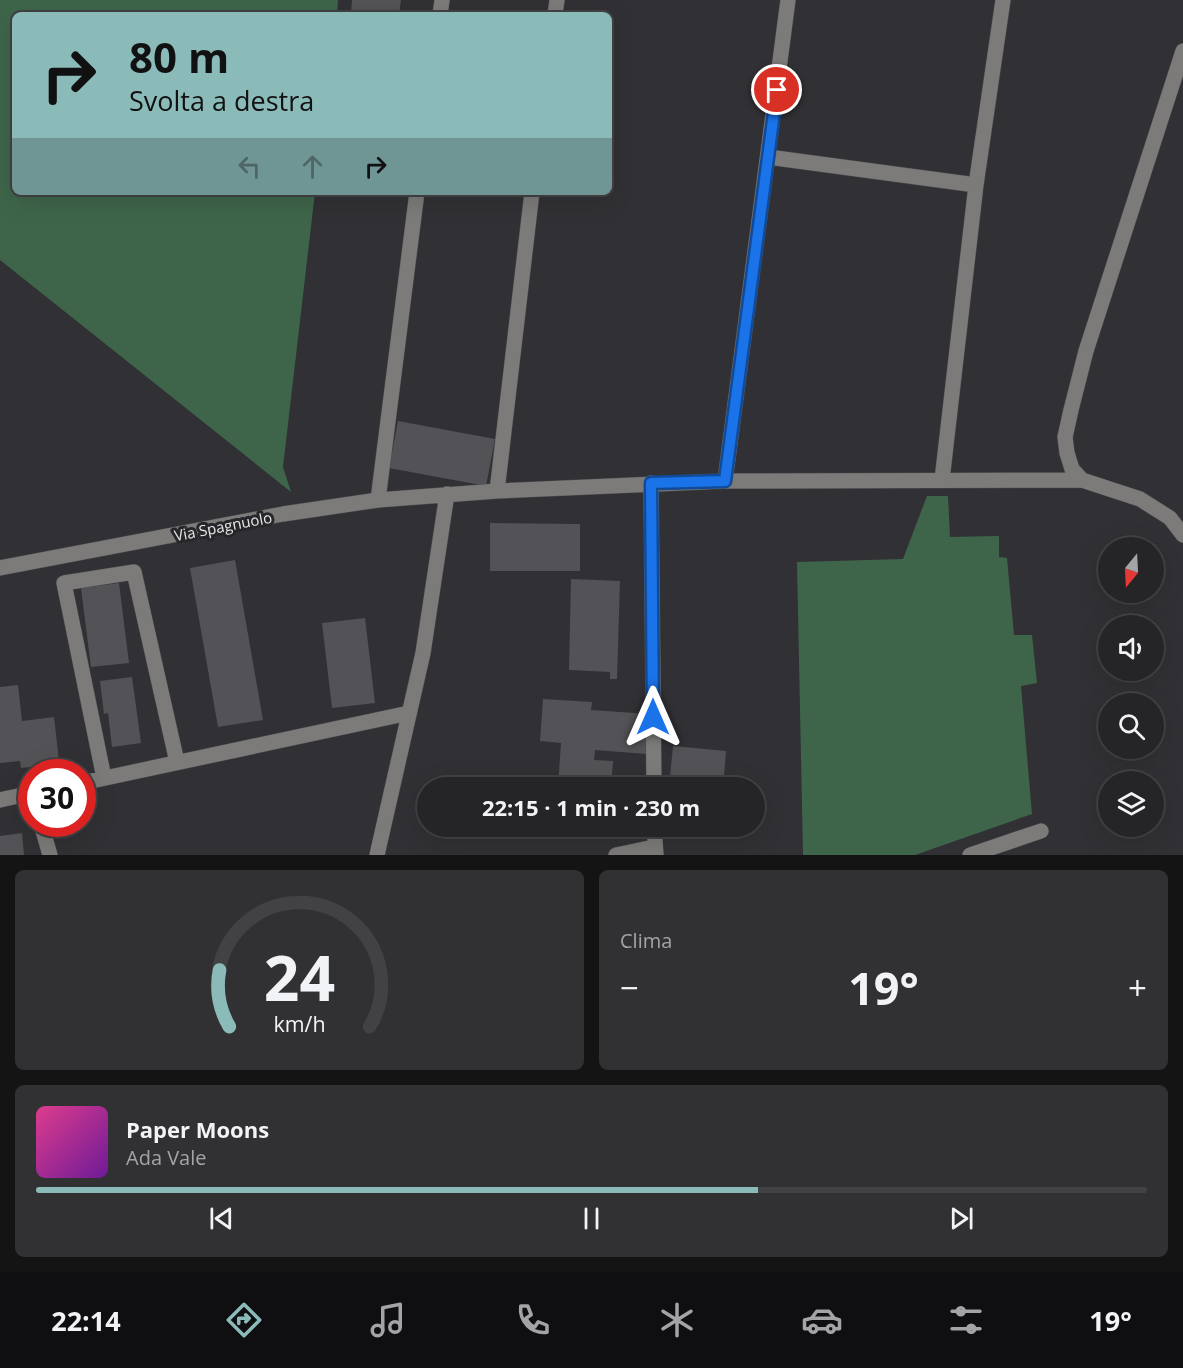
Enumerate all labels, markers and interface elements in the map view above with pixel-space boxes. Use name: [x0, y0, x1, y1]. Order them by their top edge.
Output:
text: 80 m: [129, 28, 229, 85]
icon: right: [30, 36, 108, 114]
pin: [751, 64, 802, 115]
icon: arrive: [760, 73, 793, 106]
text: Svolta a destra: [129, 82, 314, 119]
icon: left: [233, 150, 266, 183]
icon: ahead: [296, 150, 329, 183]
icon: right: [359, 150, 392, 183]
street label: Via Spagnuolo: [172, 507, 274, 545]
north arrow: [1098, 537, 1164, 603]
map controls: [1098, 537, 1164, 837]
button: sound: [1098, 615, 1164, 681]
position arrow: [621, 685, 685, 749]
button: search: [1098, 693, 1164, 759]
speed limit sign: 30: [18, 759, 96, 837]
button: layers: [1098, 771, 1164, 837]
text: 22:15 · 1 min · 230 m: [482, 792, 700, 822]
text: Clima: [620, 927, 672, 954]
text: 24: [264, 934, 335, 1019]
text: 19°: [848, 957, 919, 1018]
text: −: [620, 965, 639, 1010]
text: +: [1128, 965, 1147, 1010]
text: km/h: [273, 1009, 326, 1038]
text: Paper Moons: [126, 1114, 269, 1144]
text: Ada Vale: [126, 1144, 207, 1171]
icon: previous: [205, 1202, 238, 1235]
icon: pause: [575, 1202, 608, 1235]
icon: next: [945, 1202, 978, 1235]
icon: directions: [223, 1299, 265, 1341]
icon: music: [367, 1299, 409, 1341]
icon: phone: [512, 1299, 554, 1341]
icon: climate: [656, 1299, 698, 1341]
icon: car: [801, 1299, 843, 1341]
icon: filters: [945, 1299, 987, 1341]
text: 22:14: [51, 1302, 121, 1339]
text: 19°: [1089, 1302, 1132, 1339]

